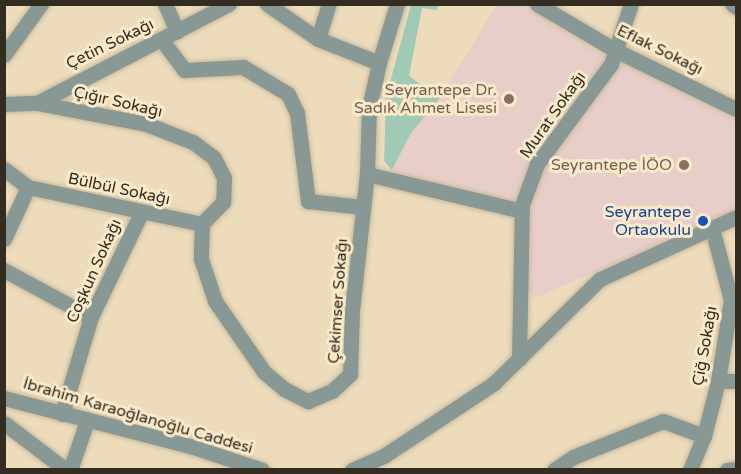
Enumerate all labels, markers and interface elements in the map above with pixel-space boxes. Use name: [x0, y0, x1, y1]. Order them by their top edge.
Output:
street label: Çetin Sokağı: [63, 15, 157, 73]
street label: Eflak Sokağı: [614, 21, 706, 79]
street label: Murat Sokağı: [516, 68, 590, 162]
place label: Seyrantepe Dr. Sadık Ahmet Lisesi: [354, 80, 497, 118]
street label: Çığır Sokağı: [72, 82, 164, 122]
marker: Seyrantepe Dr. Sadık Ahmet Lisesi: [502, 92, 516, 106]
place label: Seyrantepe İÖO: [551, 155, 672, 175]
marker: Seyrantepe İÖO: [677, 158, 691, 172]
street label: Bülbül Sokağı: [66, 169, 172, 209]
place label: Seyrantepe Ortaokulu: [605, 202, 691, 240]
marker: Seyrantepe Ortaokulu: [696, 214, 710, 228]
street label: Coşkun Sokağı: [62, 216, 126, 326]
street label: Çekimser Sokağı: [324, 238, 352, 364]
street label: Çiğ Sokağı: [689, 305, 721, 387]
street label: İbrahim Karaoğlanoğlu Caddesi: [21, 374, 255, 458]

